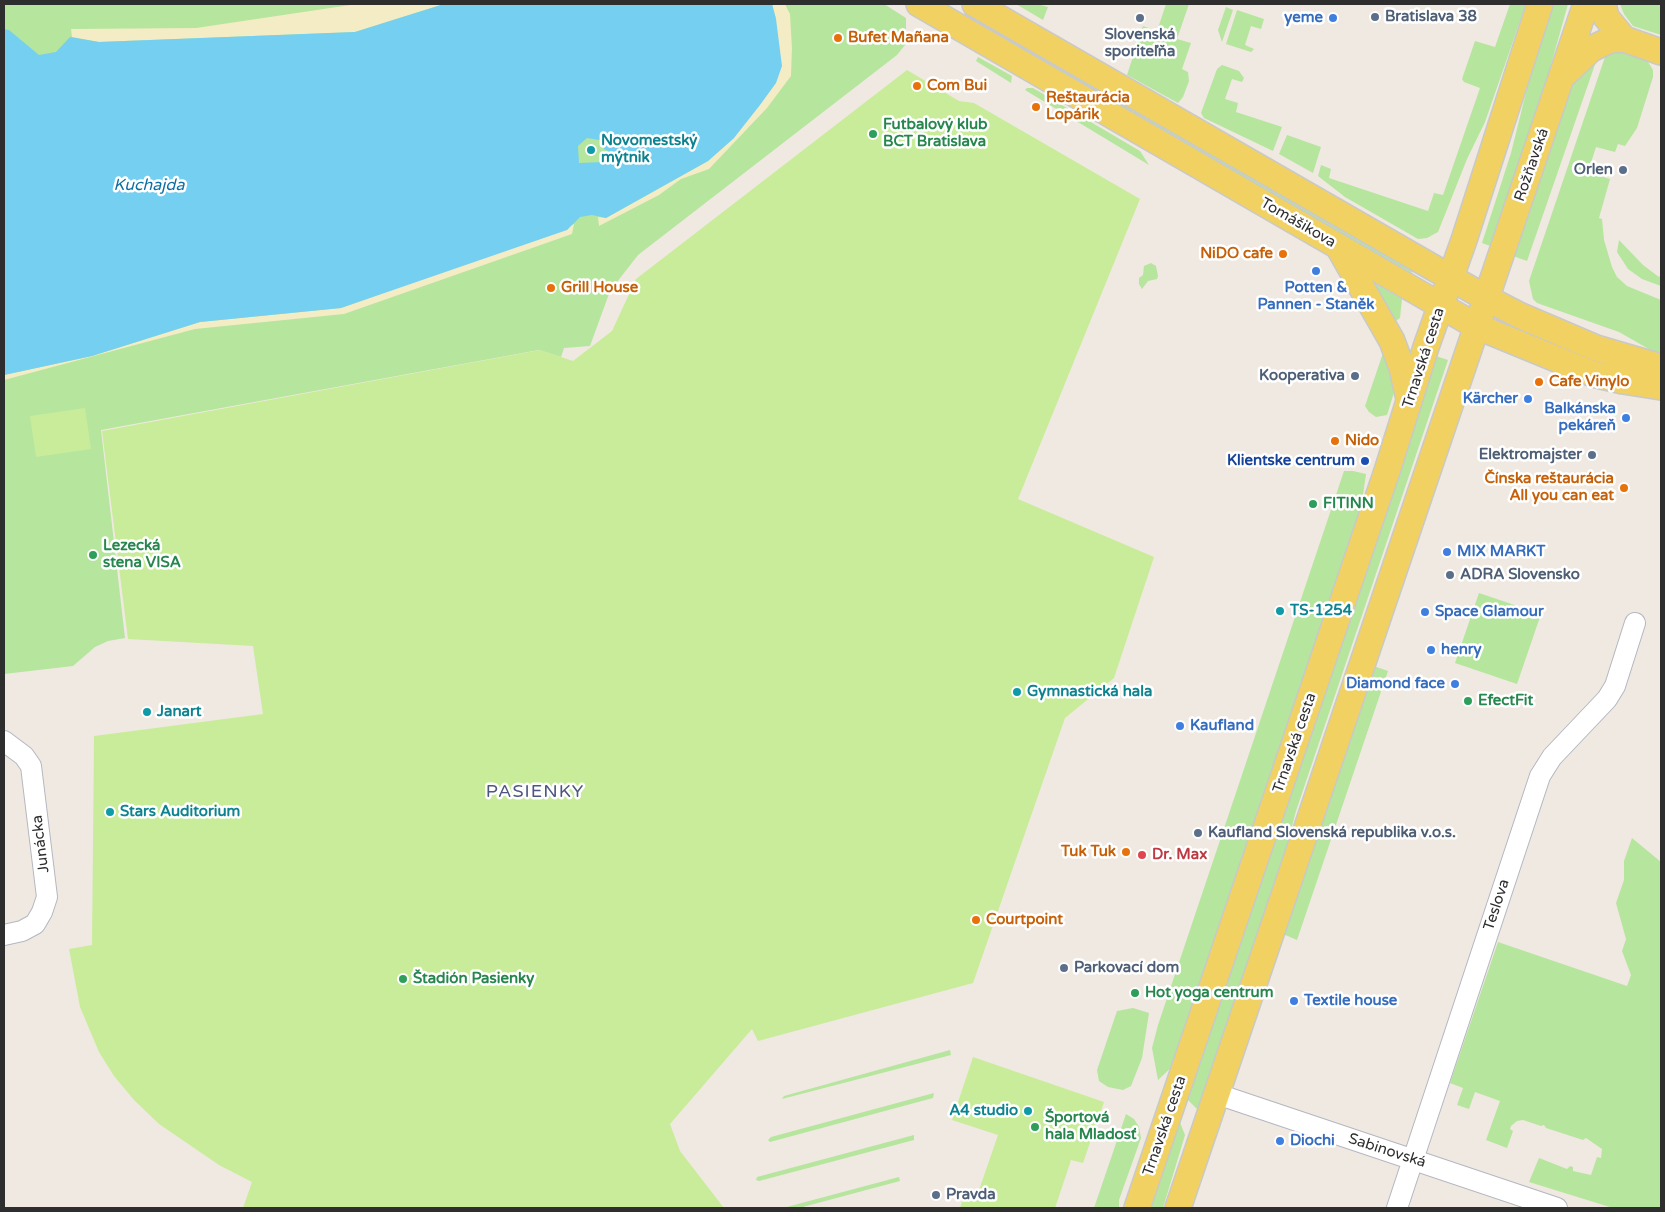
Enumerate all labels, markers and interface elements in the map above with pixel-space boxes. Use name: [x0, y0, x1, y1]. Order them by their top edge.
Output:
place label: Bratislava 38: [1385, 8, 1477, 26]
place label: yeme: [1284, 9, 1323, 27]
marker: Bratislava 38: [1369, 11, 1381, 23]
marker: Slovenská sporiteľňa: [1134, 12, 1146, 24]
marker: yeme: [1327, 12, 1339, 24]
place label: Slovenská sporiteľňa: [1105, 26, 1175, 61]
place label: Bufet Mañana: [848, 29, 949, 47]
marker: Bufet Mañana: [832, 32, 844, 44]
place label: Com Bui: [927, 77, 987, 95]
marker: Com Bui: [911, 80, 923, 92]
place label: Reštaurácia Lopárik: [1046, 89, 1130, 124]
marker: Reštaurácia Lopárik: [1030, 101, 1042, 113]
place label: Futbalový klub BCT Bratislava: [883, 116, 988, 151]
street label: Rožňavská: [1511, 126, 1553, 204]
marker: Futbalový klub BCT Bratislava: [867, 128, 879, 140]
place label: Novomestský mýtnik: [601, 132, 697, 167]
marker: Novomestský mýtnik: [585, 144, 597, 156]
place label: Orlen: [1574, 161, 1613, 179]
marker: Orlen: [1617, 164, 1629, 176]
water label: Kuchajda: [114, 176, 184, 196]
street label: Tomášikova: [1257, 194, 1339, 252]
place label: NiDO cafe: [1200, 245, 1273, 263]
marker: NiDO cafe: [1277, 248, 1289, 260]
marker: Potten & Pannen - Staněk: [1310, 265, 1322, 277]
place label: Grill House: [561, 279, 638, 297]
place label: Potten & Pannen - Staněk: [1258, 279, 1374, 314]
marker: Grill House: [545, 282, 557, 294]
street label: Trnavská cesta: [1399, 305, 1449, 411]
place label: Kooperativa: [1259, 367, 1345, 385]
marker: Kooperativa: [1349, 370, 1361, 382]
place label: Cafe Vinylo: [1549, 373, 1629, 391]
marker: Cafe Vinylo: [1533, 376, 1545, 388]
place label: Kärcher: [1463, 390, 1518, 408]
marker: Kärcher: [1522, 393, 1534, 405]
place label: Balkánska pekáreň: [1544, 400, 1616, 435]
marker: Balkánska pekáreň: [1620, 412, 1632, 424]
place label: Nido: [1345, 432, 1379, 450]
marker: Nido: [1329, 435, 1341, 447]
place label: Elektromajster: [1479, 446, 1582, 464]
marker: Elektromajster: [1586, 449, 1598, 461]
place label: Klientske centrum: [1227, 452, 1355, 470]
marker: Klientske centrum: [1359, 455, 1371, 467]
place label: Čínska reštaurácia All you can eat: [1484, 470, 1614, 505]
marker: Čínska reštaurácia All you can eat: [1618, 482, 1630, 494]
place label: FITINN: [1323, 495, 1374, 513]
marker: FITINN: [1307, 498, 1319, 510]
place label: Lezecká stena VISA: [103, 537, 181, 572]
place label: MIX MARKT: [1457, 543, 1545, 561]
marker: MIX MARKT: [1441, 546, 1453, 558]
marker: Lezecká stena VISA: [87, 549, 99, 561]
place label: ADRA Slovensko: [1460, 566, 1580, 584]
marker: ADRA Slovensko: [1444, 569, 1456, 581]
place label: TS-1254: [1290, 602, 1352, 620]
place label: Space Glamour: [1435, 603, 1544, 621]
marker: TS-1254: [1274, 605, 1286, 617]
marker: Space Glamour: [1419, 606, 1431, 618]
place label: henry: [1441, 641, 1482, 659]
marker: henry: [1425, 644, 1437, 656]
place label: Diamond face: [1346, 675, 1445, 693]
marker: Diamond face: [1449, 678, 1461, 690]
place label: Gymnastická hala: [1027, 683, 1152, 701]
marker: Gymnastická hala: [1011, 686, 1023, 698]
street label: Trnavská cesta: [1269, 691, 1321, 795]
place label: EfectFit: [1478, 692, 1533, 710]
marker: EfectFit: [1462, 695, 1474, 707]
place label: Janart: [157, 703, 201, 721]
marker: Janart: [141, 706, 153, 718]
place label: Kaufland: [1190, 717, 1254, 735]
marker: Kaufland: [1174, 720, 1186, 732]
district label: PASIENKY: [485, 781, 585, 803]
place label: Stars Auditorium: [120, 803, 240, 821]
marker: Stars Auditorium: [104, 806, 116, 818]
street label: Junácka: [29, 814, 53, 874]
place label: Kaufland Slovenská republika v.o.s.: [1208, 824, 1456, 842]
marker: Kaufland Slovenská republika v.o.s.: [1192, 827, 1204, 839]
place label: Tuk Tuk: [1061, 843, 1116, 861]
marker: Tuk Tuk: [1120, 846, 1132, 858]
place label: Dr. Max: [1152, 846, 1207, 864]
marker: Dr. Max: [1136, 849, 1148, 861]
street label: Teslova: [1480, 877, 1514, 933]
place label: Courtpoint: [986, 911, 1063, 929]
marker: Courtpoint: [970, 914, 982, 926]
place label: Parkovací dom: [1074, 959, 1179, 977]
marker: Parkovací dom: [1058, 962, 1070, 974]
place label: Štadión Pasienky: [413, 970, 534, 988]
marker: Štadión Pasienky: [397, 973, 409, 985]
place label: Hot yoga centrum: [1145, 984, 1273, 1002]
marker: Hot yoga centrum: [1129, 987, 1141, 999]
place label: Textile house: [1304, 992, 1397, 1010]
marker: Textile house: [1288, 995, 1300, 1007]
street label: Trnavská cesta: [1139, 1074, 1191, 1178]
place label: A4 studio: [949, 1102, 1018, 1120]
marker: A4 studio: [1022, 1105, 1034, 1117]
place label: Športová hala Mladosť: [1045, 1109, 1137, 1144]
marker: Športová hala Mladosť: [1029, 1121, 1041, 1133]
street label: Sabinovská: [1346, 1130, 1428, 1172]
place label: Diochi: [1290, 1132, 1335, 1150]
marker: Diochi: [1274, 1135, 1286, 1147]
place label: Pravda: [946, 1186, 996, 1204]
marker: Pravda: [930, 1189, 942, 1201]

